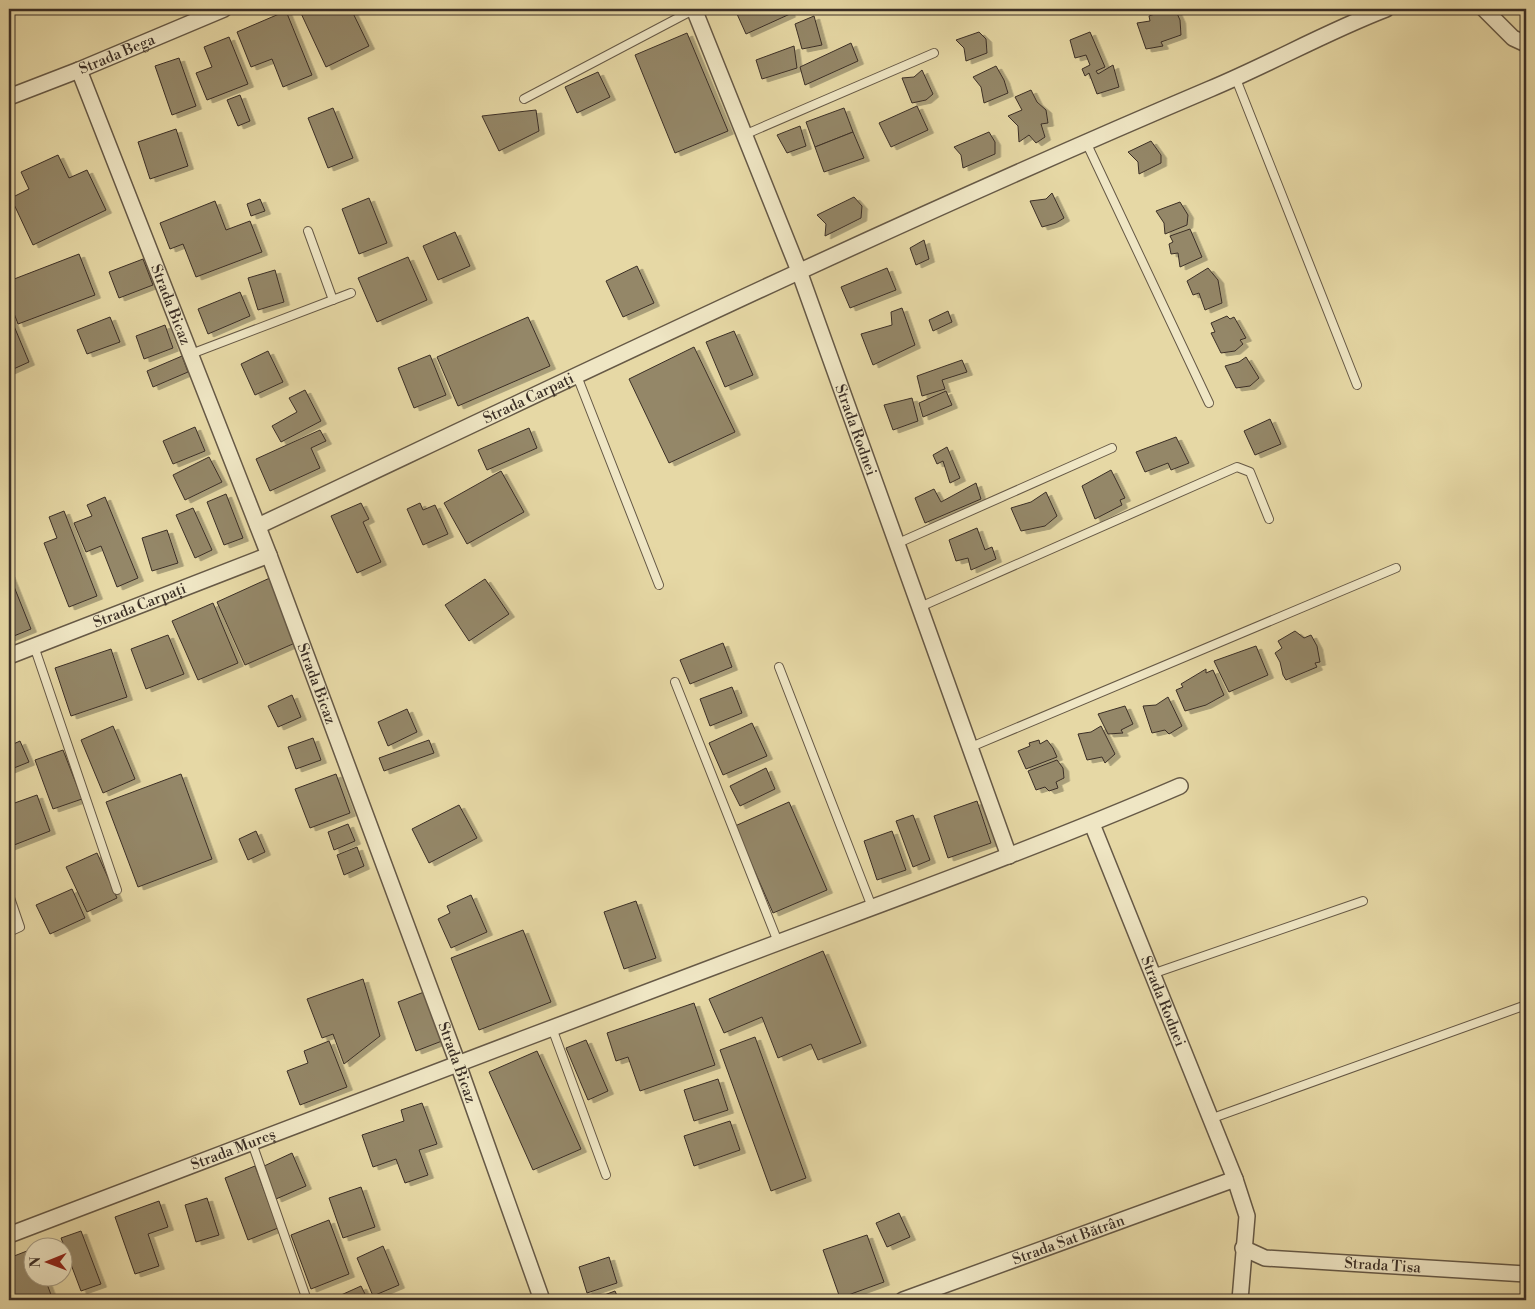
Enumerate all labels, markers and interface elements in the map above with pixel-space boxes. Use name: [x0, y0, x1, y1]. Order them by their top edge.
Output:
street label: Strada Bega: [76, 30, 158, 79]
street label: Strada Bicaz: [147, 262, 195, 348]
street label: Strada Carpați: [480, 369, 577, 428]
street label: Strada Rodnei: [831, 381, 881, 478]
street label: Strada Carpați: [90, 579, 189, 632]
street label: Strada Bicaz: [293, 640, 340, 727]
street label: Strada Rodnei: [1137, 953, 1190, 1049]
street label: Strada Bicaz: [434, 1019, 481, 1106]
street label: Strada Mureș: [188, 1124, 278, 1174]
street label: Strada Sat Bătrân: [1010, 1211, 1127, 1269]
north arrow: [22, 1236, 72, 1286]
street label: Strada Tisa: [1344, 1253, 1422, 1277]
text: N: [27, 1257, 45, 1268]

